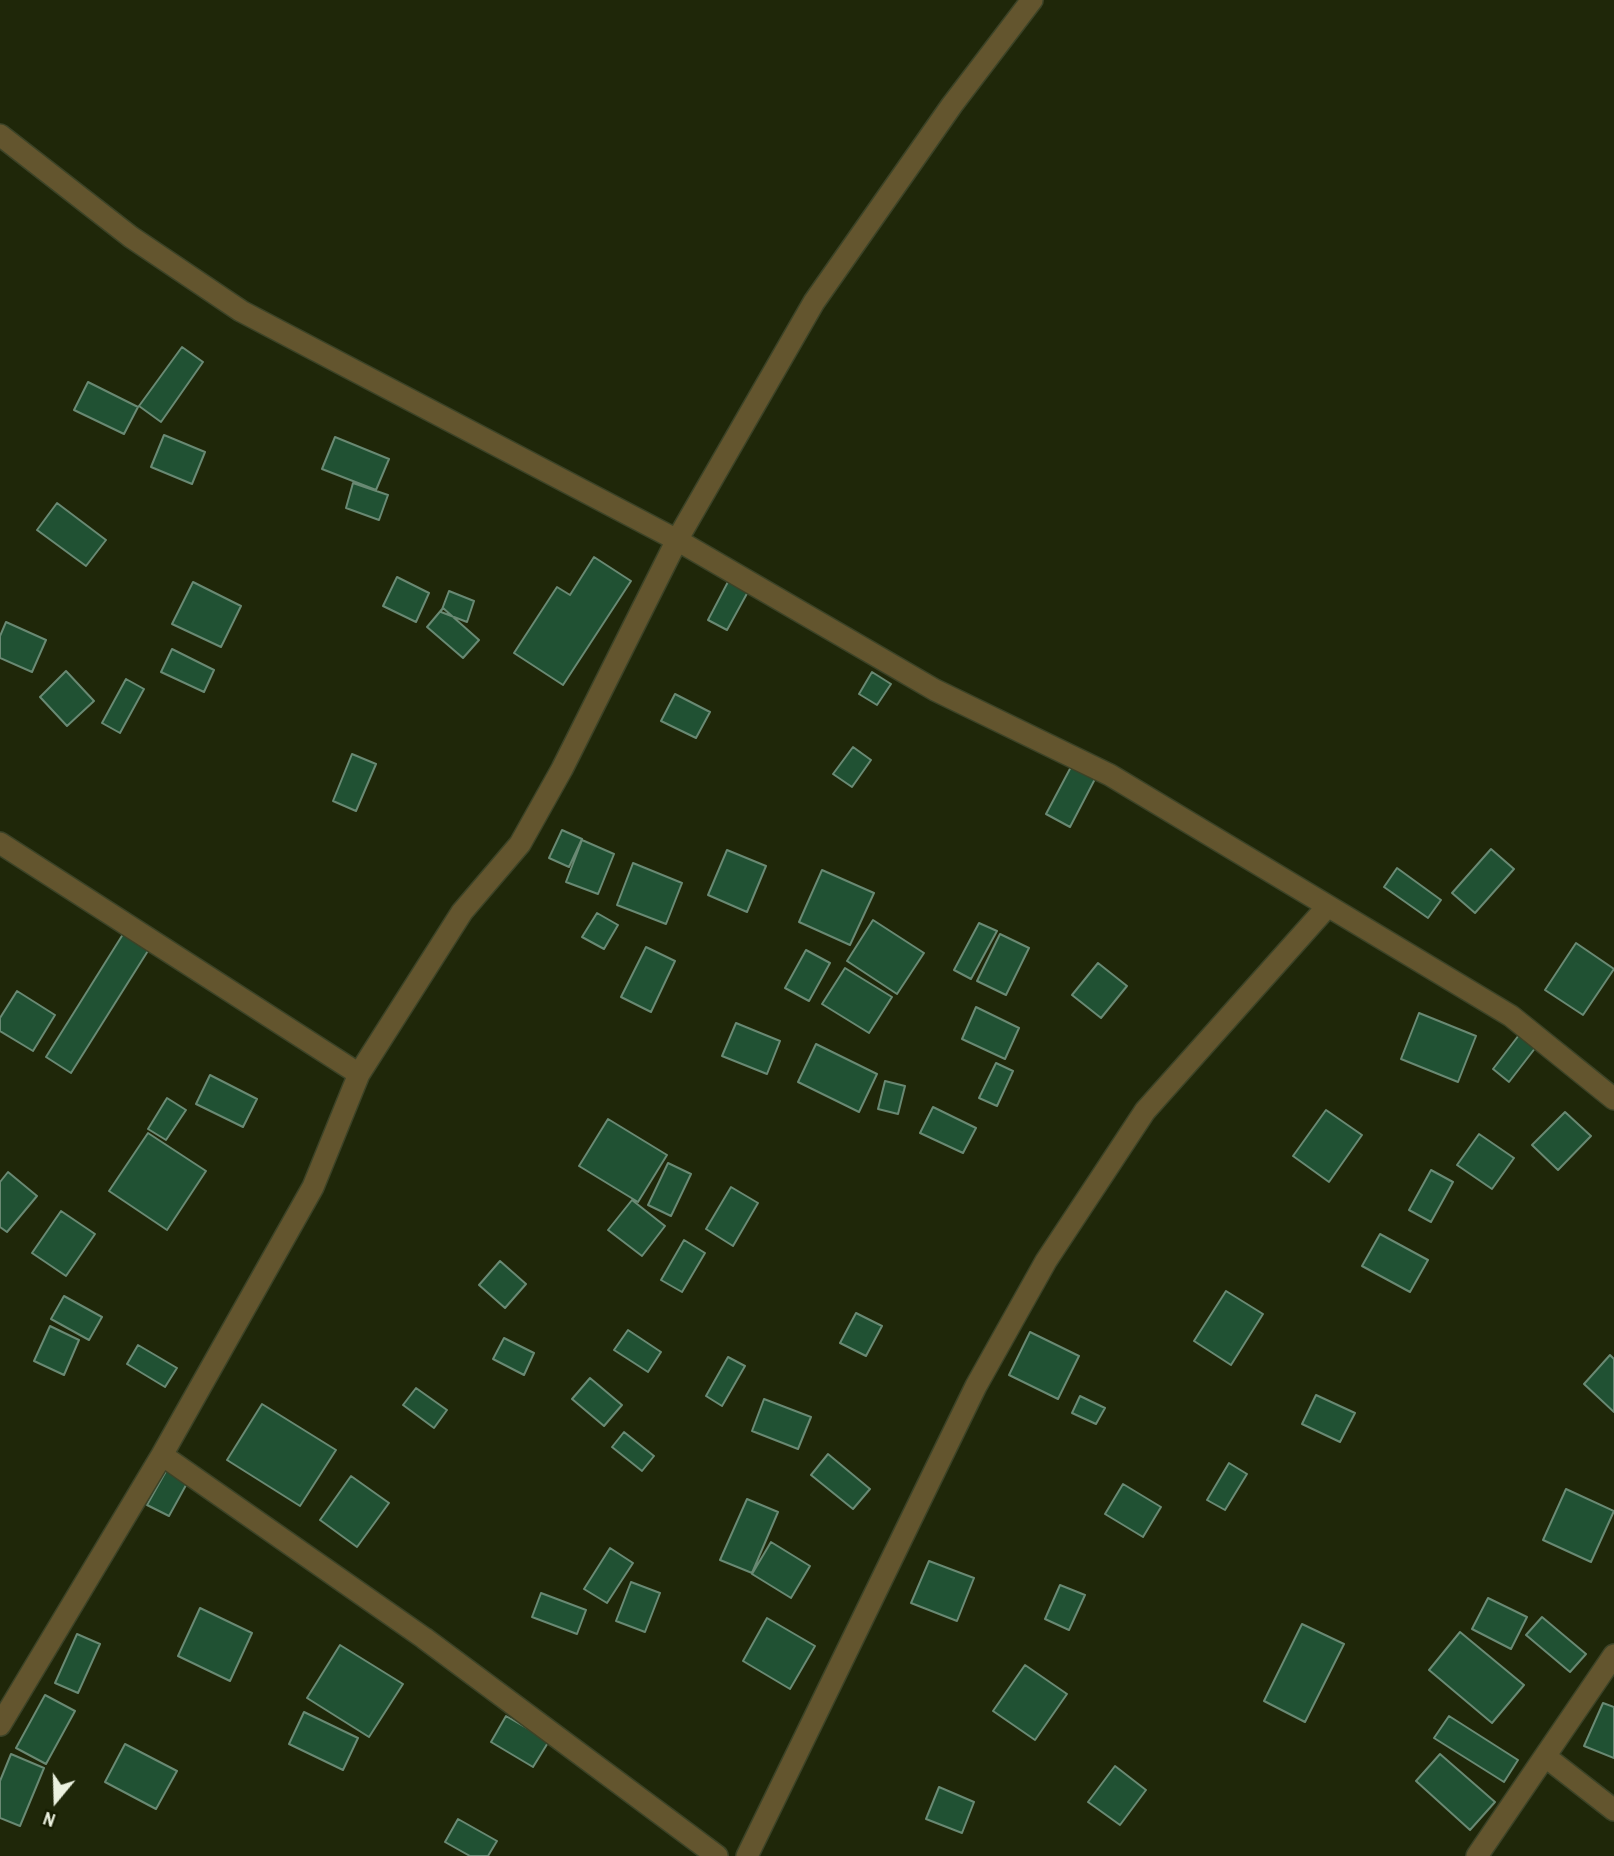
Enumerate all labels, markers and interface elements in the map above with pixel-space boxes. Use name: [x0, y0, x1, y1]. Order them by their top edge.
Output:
north arrow: [21, 1765, 91, 1835]
text: N: [40, 1806, 59, 1834]

